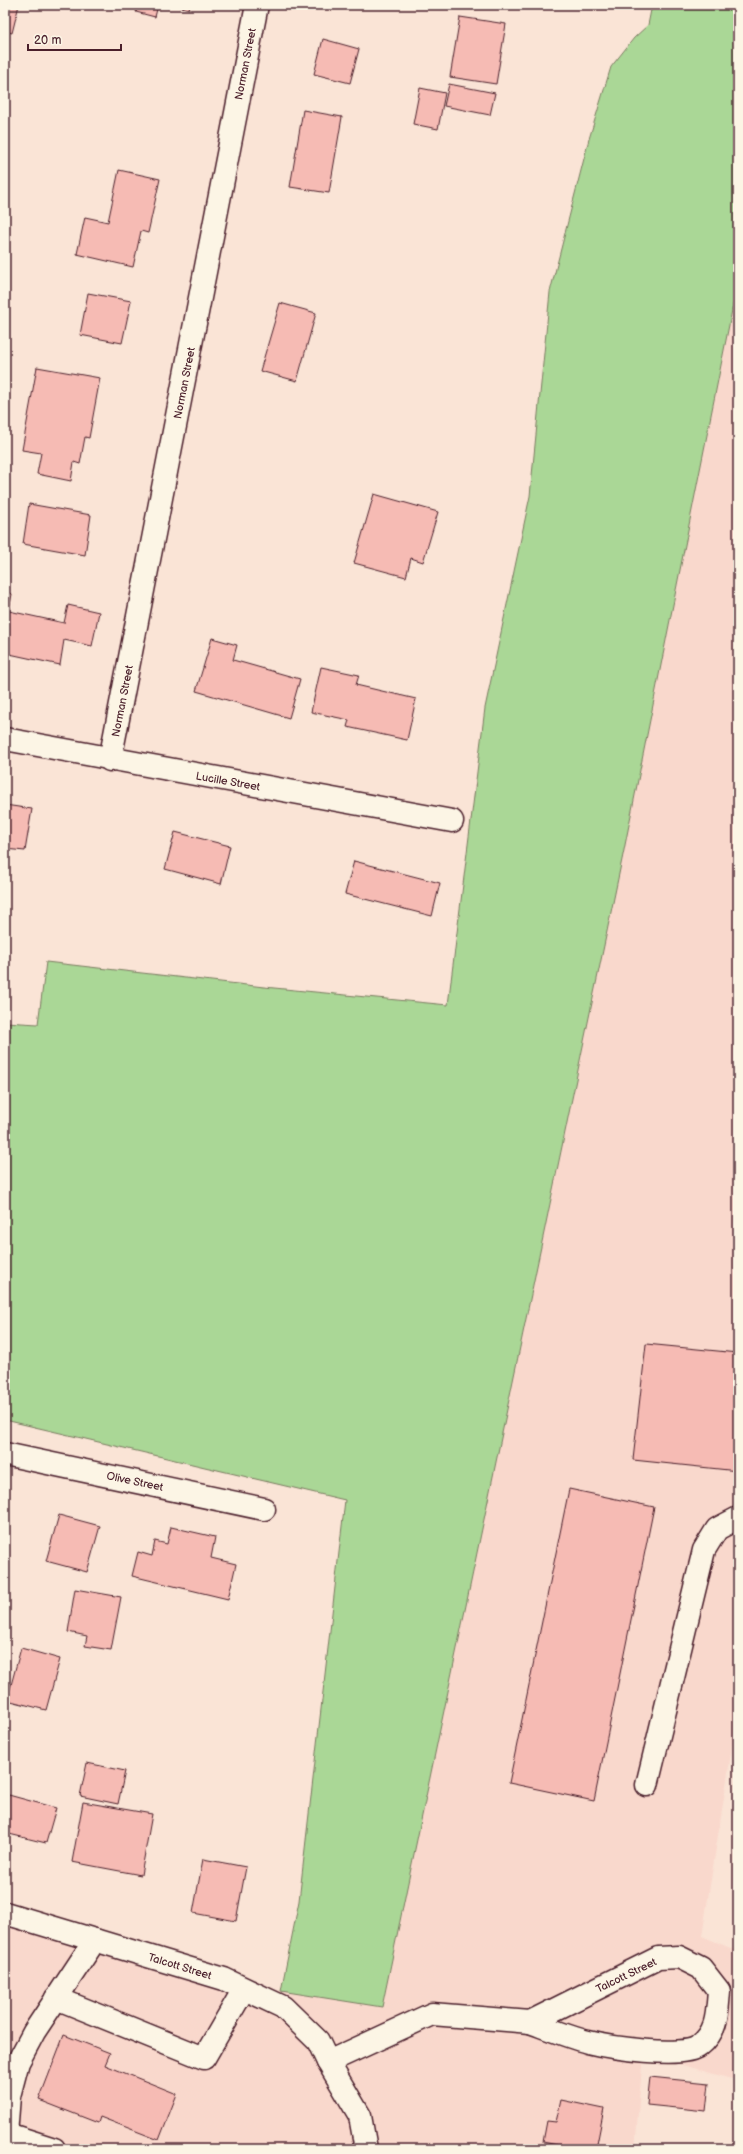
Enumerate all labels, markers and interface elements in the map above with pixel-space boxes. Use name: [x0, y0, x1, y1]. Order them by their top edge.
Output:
scale bar: [28, 26, 121, 52]
street label: Norman Street: [232, 26, 259, 101]
text: 20 m: [34, 33, 61, 48]
street label: Norman Street: [171, 345, 198, 420]
street label: Norman Street: [109, 663, 136, 738]
street label: Lucille Street: [195, 769, 262, 794]
street label: Olive Street: [105, 1469, 165, 1494]
street label: Talcott Street: [147, 1951, 214, 1982]
street label: Talcott Street: [594, 1955, 659, 1996]

